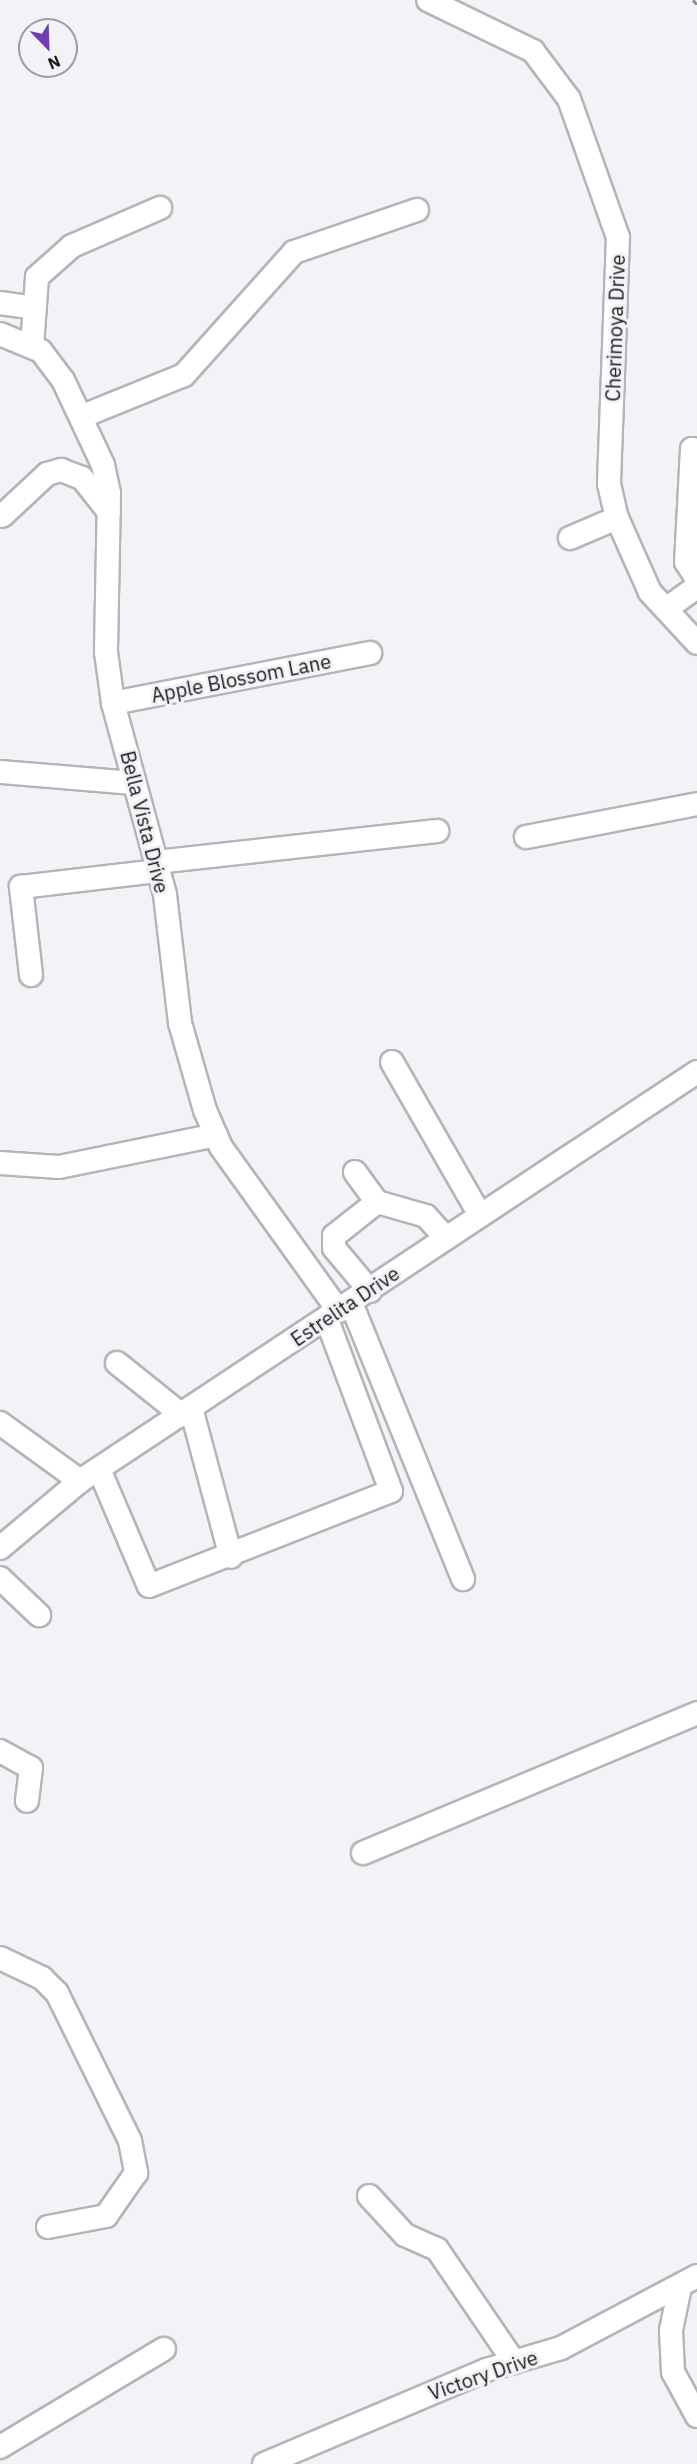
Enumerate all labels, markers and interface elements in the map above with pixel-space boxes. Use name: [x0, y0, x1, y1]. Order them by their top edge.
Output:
north arrow: [18, 18, 78, 78]
text: N: [45, 51, 63, 74]
street label: Cherimoya Drive: [600, 254, 630, 402]
street label: Apple Blossom Lane: [149, 649, 333, 707]
street label: Bella Vista Drive: [116, 748, 174, 896]
street label: Estrelita Drive: [286, 1261, 404, 1351]
street label: Victory Drive: [425, 2345, 541, 2405]

